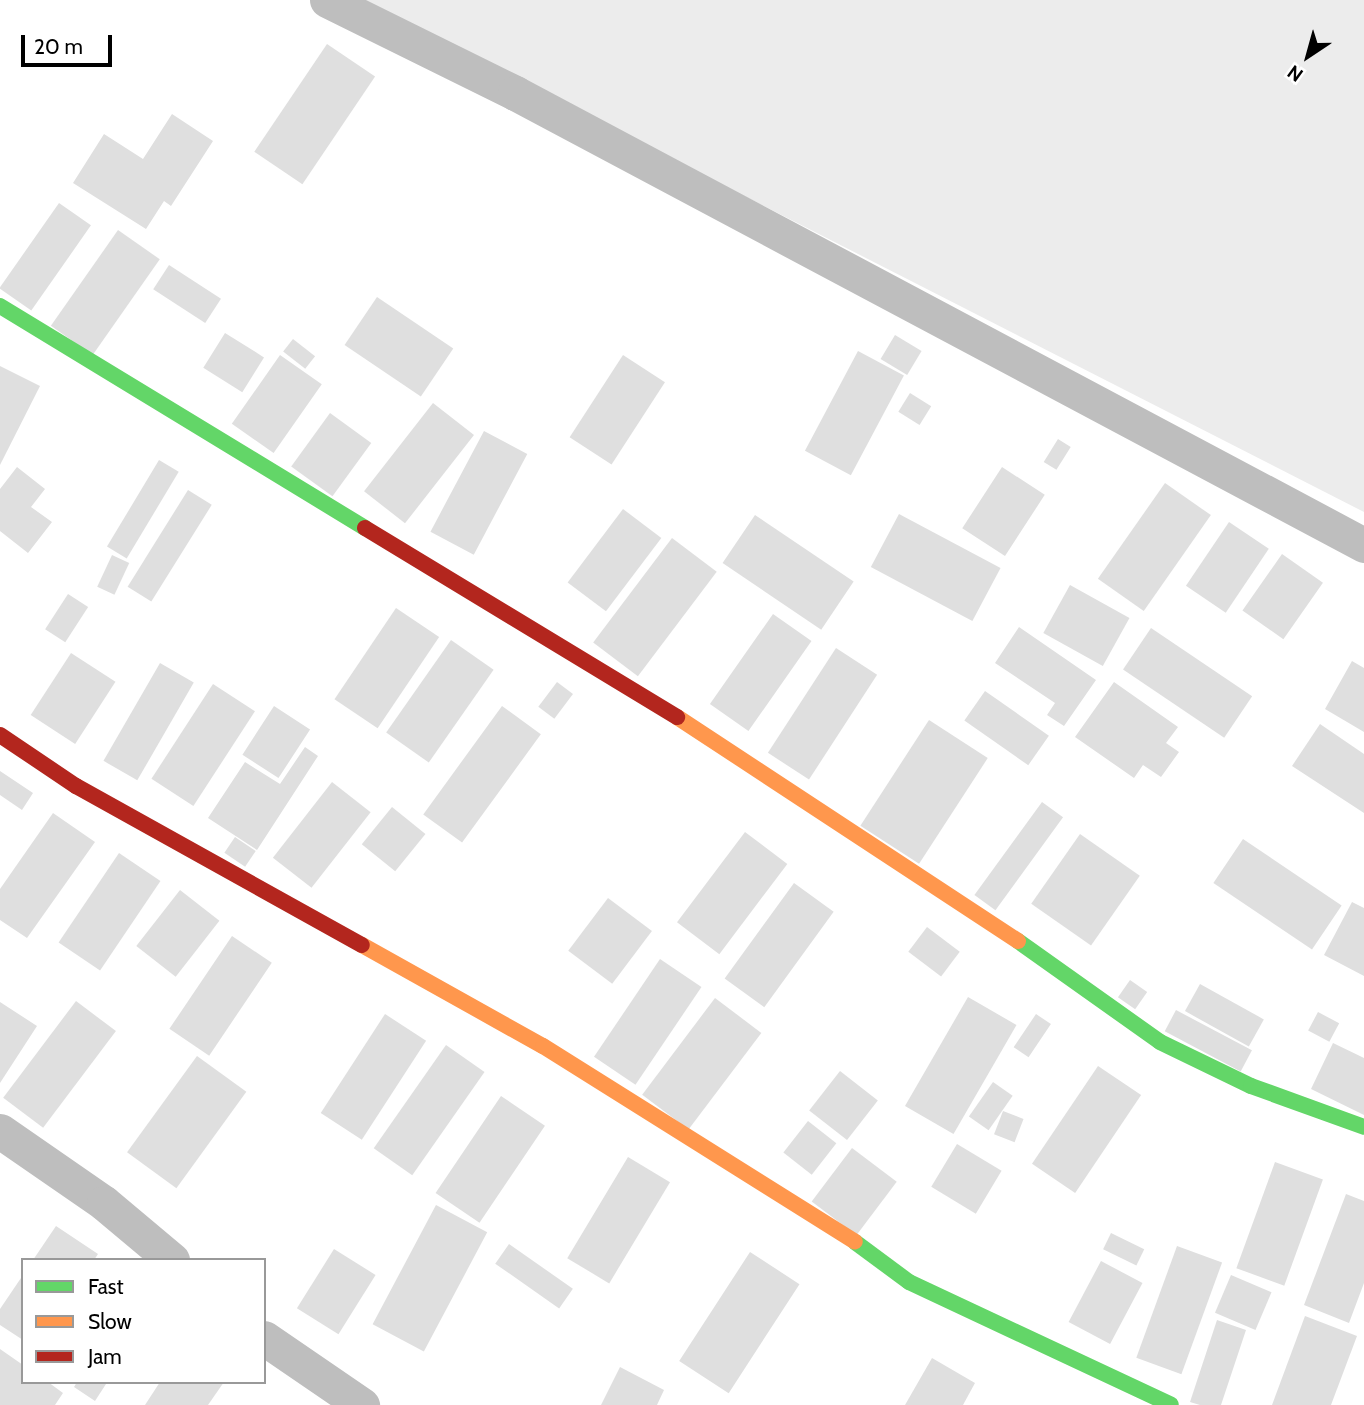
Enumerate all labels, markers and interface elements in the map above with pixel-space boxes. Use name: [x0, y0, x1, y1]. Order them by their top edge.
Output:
scale bar: [24, 21, 116, 65]
north arrow: [1273, 21, 1343, 91]
text: 20 m: [34, 34, 83, 59]
text: N: [1283, 60, 1308, 87]
legend: [21, 1258, 266, 1384]
text: Fast: [88, 1274, 124, 1299]
text: Slow: [88, 1309, 132, 1334]
text: Jam: [88, 1344, 122, 1369]

